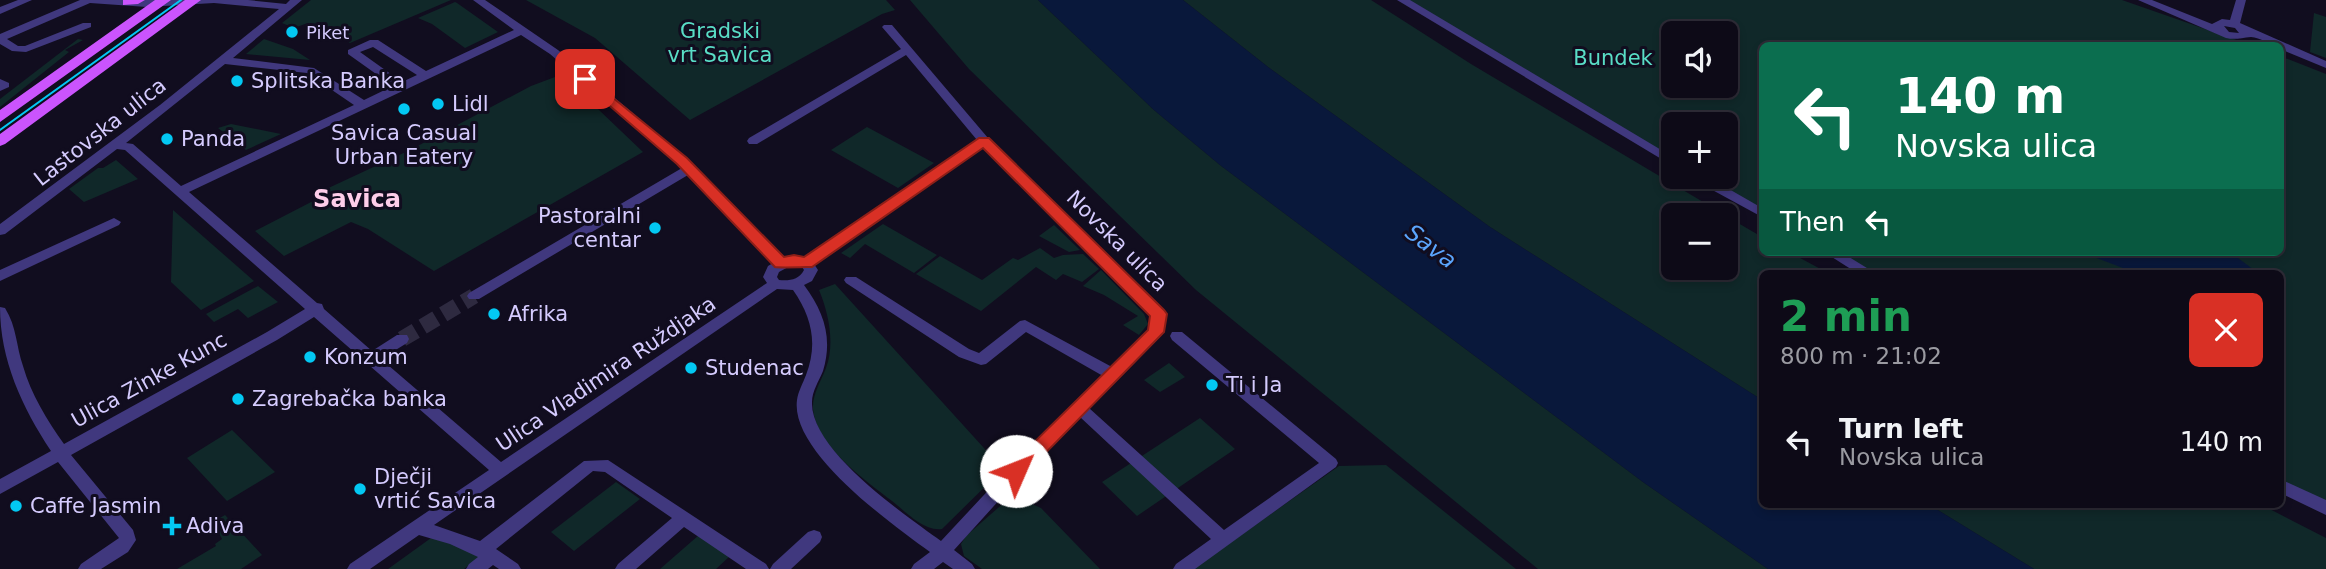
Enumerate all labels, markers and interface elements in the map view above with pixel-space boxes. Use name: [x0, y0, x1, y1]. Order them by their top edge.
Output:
park label: Gradski vrt Savica: [668, 19, 772, 67]
map controls: [1661, 21, 1738, 280]
button: sound: [1661, 21, 1738, 98]
place label: Piket: [306, 22, 349, 43]
marker: Piket: [284, 24, 300, 40]
park label: Bundek: [1573, 46, 1654, 70]
pin: [555, 49, 615, 109]
icon: arrive: [566, 60, 604, 98]
text: 140 m: [1895, 68, 2065, 125]
place label: Splitska Banka: [251, 69, 405, 93]
icon: left: [1780, 70, 1871, 161]
street label: Lastovska ulica: [29, 73, 171, 191]
marker: Splitska Banka: [229, 73, 245, 89]
place label: Lidl: [452, 92, 489, 116]
marker: Lidl: [430, 96, 446, 112]
marker: Savica Casual Urban Eatery: [396, 101, 412, 117]
button: +: [1661, 112, 1738, 189]
place label: Savica Casual Urban Eatery: [331, 121, 477, 169]
place label: Panda: [181, 127, 245, 151]
text: Novska ulica: [1895, 127, 2097, 165]
marker: Panda: [159, 131, 175, 147]
district label: Savica: [313, 185, 401, 213]
street label: Novska ulica: [1062, 186, 1172, 296]
button: −: [1661, 203, 1738, 280]
icon: left: [1859, 203, 1897, 241]
place label: Pastoralni centar: [538, 204, 641, 252]
text: Then: [1780, 207, 1845, 237]
water label: Sava: [1401, 219, 1461, 273]
marker: Pastoralni centar: [647, 220, 663, 236]
street label: Ulica Vladimira Ruždjaka: [492, 291, 720, 457]
text: 2 min: [1780, 292, 1912, 341]
button: close: [2189, 293, 2263, 367]
place label: Afrika: [508, 302, 568, 326]
marker: Afrika: [486, 306, 502, 322]
street label: Ulica Zinke Kunc: [67, 327, 231, 433]
text: 800 m · 21:02: [1780, 343, 1942, 369]
place label: Konzum: [324, 345, 408, 369]
marker: Konzum: [302, 349, 318, 365]
place label: Studenac: [705, 356, 804, 380]
marker: Studenac: [683, 360, 699, 376]
place label: Ti i Ja: [1225, 373, 1282, 397]
marker: Ti i Ja: [1204, 377, 1220, 393]
place label: Zagrebačka banka: [252, 387, 447, 411]
marker: Zagrebačka banka: [230, 391, 246, 407]
text: Turn left: [1839, 414, 1963, 444]
icon: left: [1780, 423, 1818, 461]
text: 140 m: [2180, 427, 2263, 457]
position arrow: [979, 434, 1053, 508]
text: Novska ulica: [1839, 444, 1984, 470]
place label: Dječji vrtić Savica: [374, 465, 496, 513]
marker: Dječji vrtić Savica: [352, 481, 368, 497]
place label: Caffe Jasmin: [30, 494, 161, 518]
marker: Caffe Jasmin: [8, 498, 24, 514]
place label: Adiva: [186, 514, 244, 538]
marker: Adiva: [164, 518, 180, 534]

